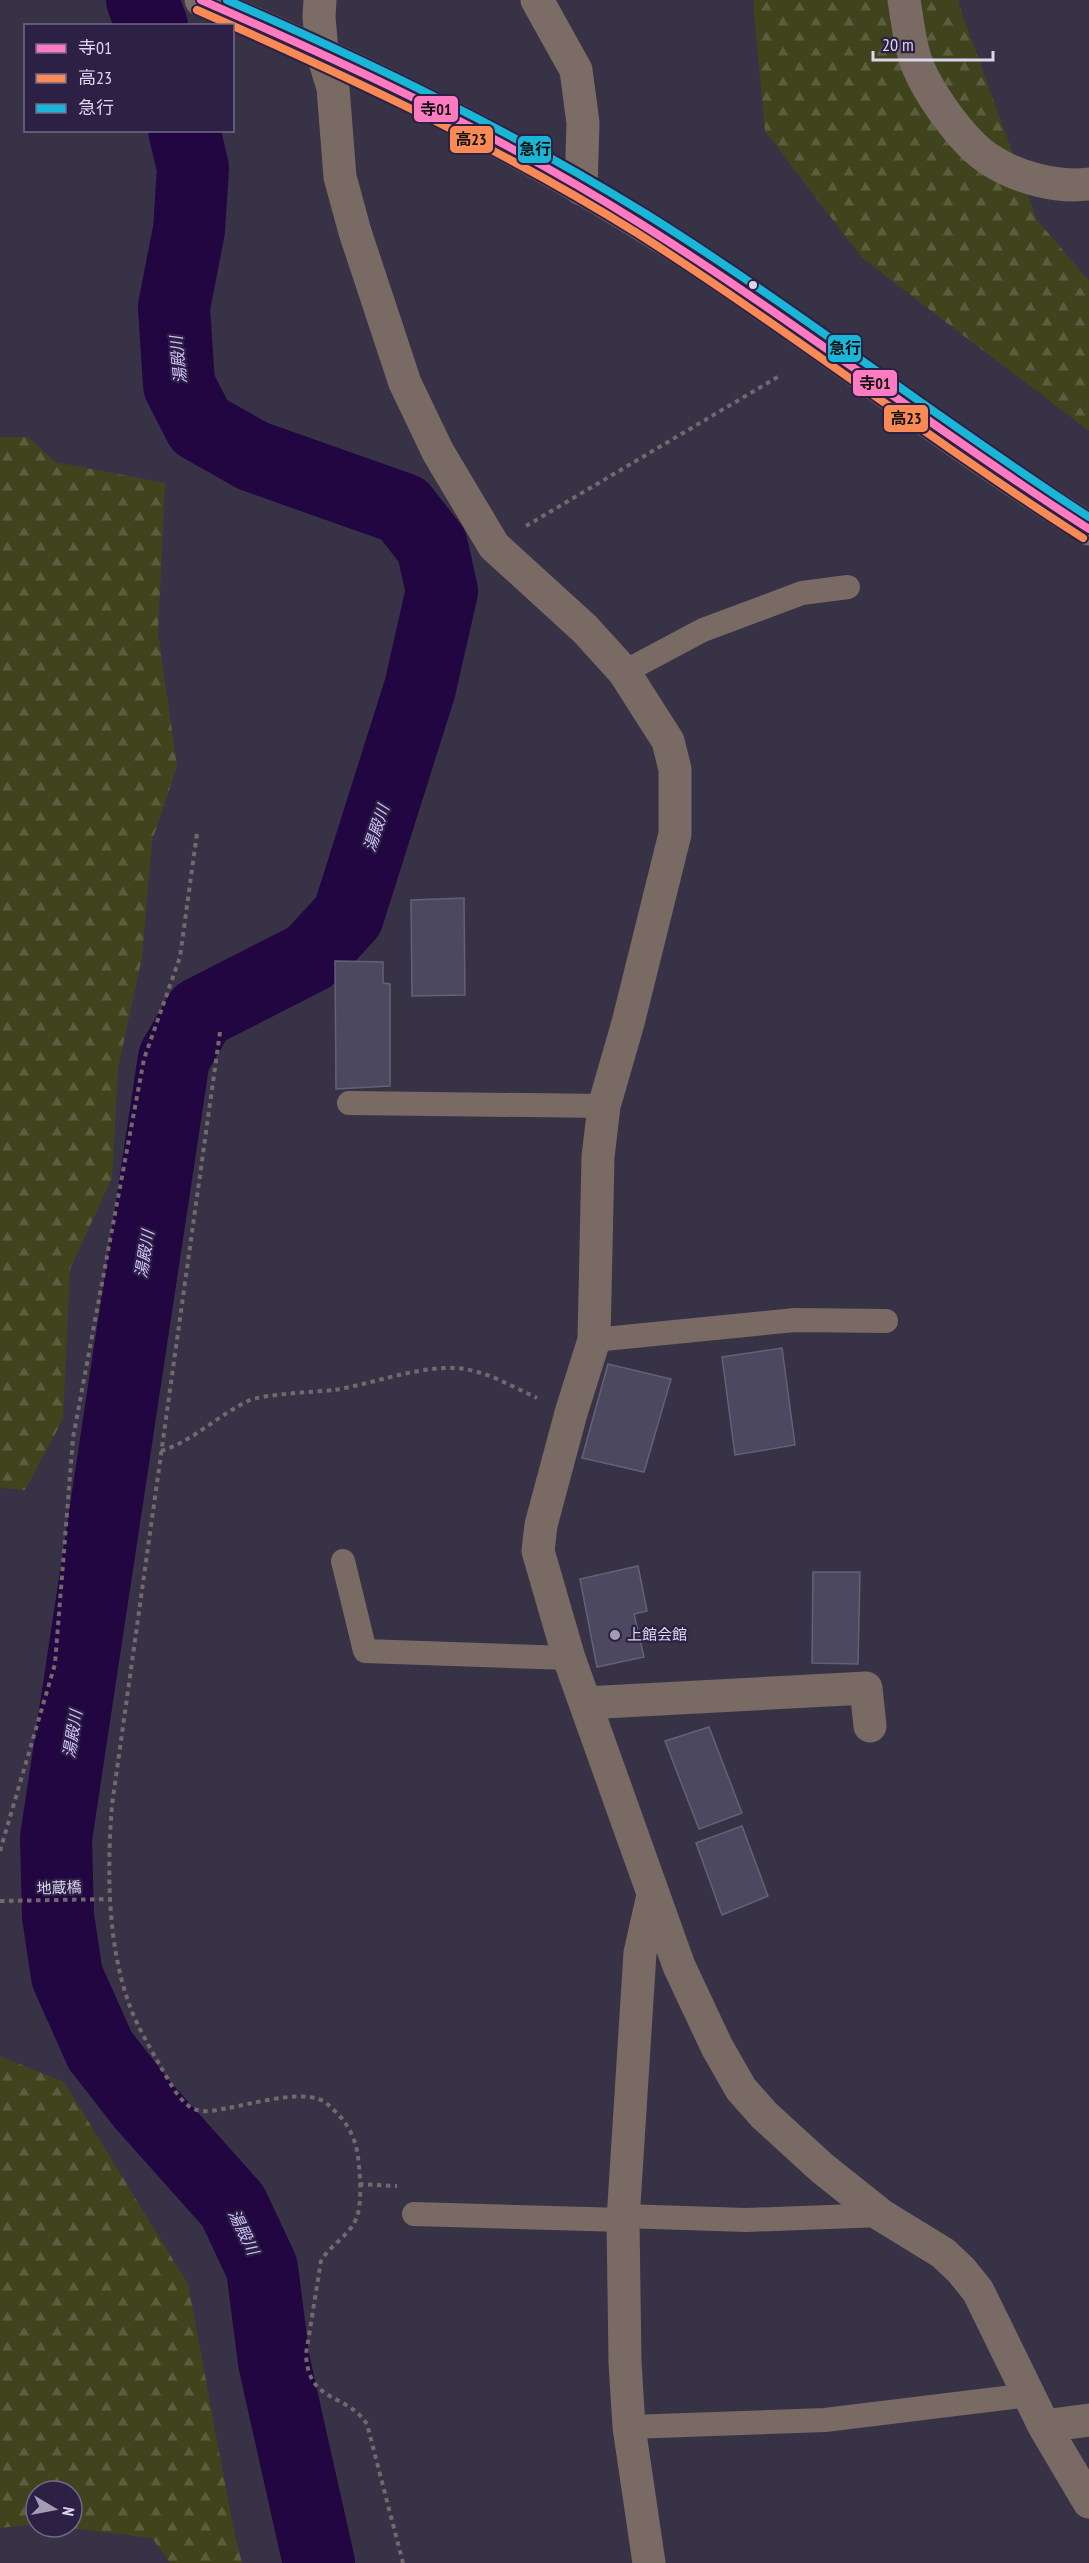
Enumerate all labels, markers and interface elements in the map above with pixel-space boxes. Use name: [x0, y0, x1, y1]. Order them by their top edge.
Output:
legend: [24, 24, 234, 132]
scale bar: [873, 24, 993, 62]
text: 20 m: [882, 33, 914, 56]
text: 寺01: [78, 36, 112, 59]
text: 高23: [78, 66, 112, 89]
line badge: 寺01: [413, 95, 459, 123]
text: 急行: [78, 96, 114, 119]
text: 寺01: [420, 99, 452, 119]
line badge: 高23: [449, 125, 494, 154]
text: 高23: [455, 129, 487, 149]
line badge: 急行: [517, 135, 552, 164]
text: 急行: [519, 139, 551, 159]
unlabelled marker: [747, 279, 759, 291]
water label: 湯殿川: [165, 333, 190, 385]
line badge: 急行: [827, 334, 862, 363]
text: 急行: [829, 338, 861, 358]
line badge: 寺01: [852, 369, 898, 397]
text: 寺01: [859, 373, 891, 393]
line badge: 高23: [883, 404, 929, 433]
text: 高23: [890, 408, 922, 428]
water label: 湯殿川: [359, 800, 394, 854]
water label: 湯殿川: [130, 1227, 158, 1279]
place label: 上館会館: [627, 1625, 687, 1644]
marker: 上館会館: [608, 1628, 622, 1642]
water label: 湯殿川: [58, 1707, 86, 1759]
street label: 地蔵橋: [36, 1877, 82, 1898]
water label: 湯殿川: [224, 2206, 264, 2260]
north arrow: [24, 2479, 84, 2539]
text: N: [58, 2506, 79, 2518]

